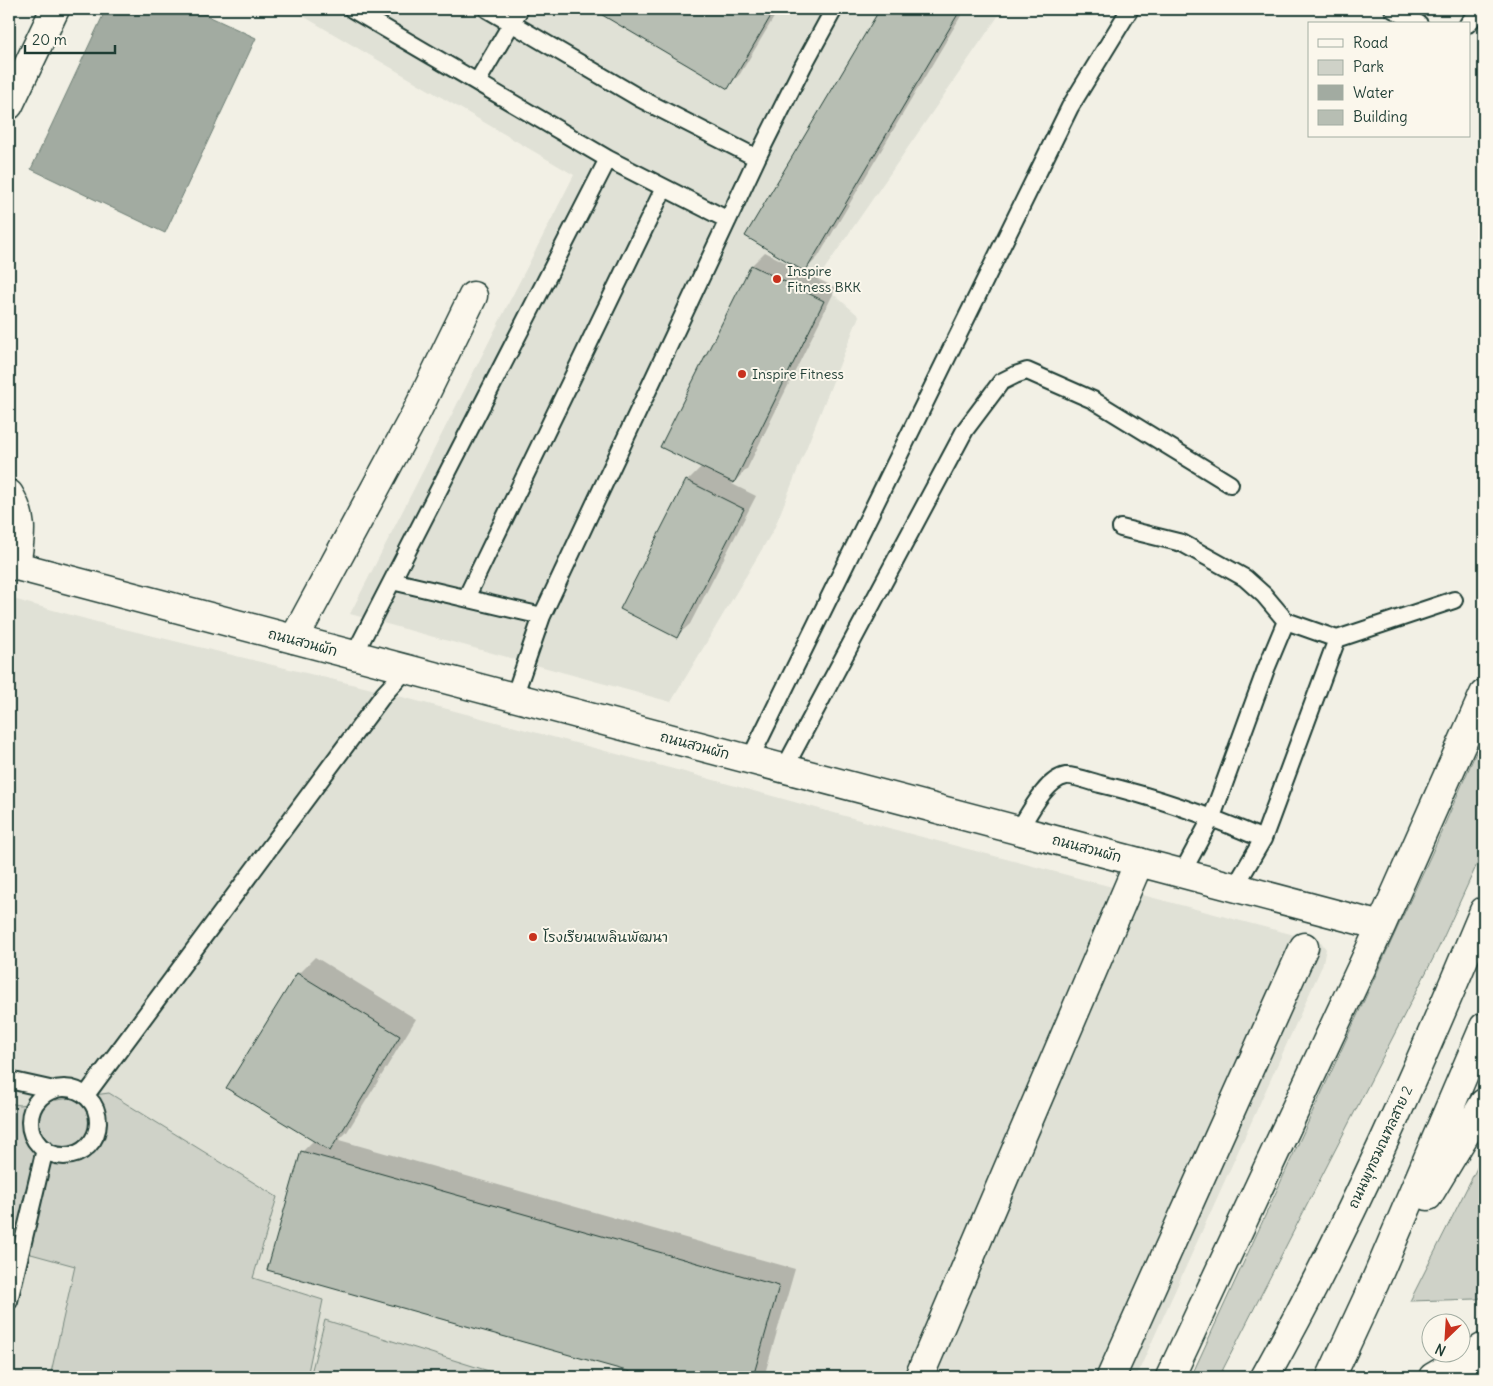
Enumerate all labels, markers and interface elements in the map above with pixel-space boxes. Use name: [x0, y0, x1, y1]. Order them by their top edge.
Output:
scale bar: [25, 22, 115, 54]
legend: [1308, 22, 1470, 138]
text: 20 m: [32, 30, 67, 49]
text: Road: [1353, 33, 1388, 52]
text: Park: [1353, 57, 1384, 76]
text: Water: [1353, 83, 1394, 102]
text: Building: [1353, 107, 1408, 126]
place label: Inspire Fitness BKK: [787, 262, 861, 296]
marker: Inspire Fitness BKK: [771, 273, 783, 285]
place label: Inspire Fitness: [752, 365, 844, 383]
marker: Inspire Fitness: [736, 368, 748, 380]
street label: ถนนสวนผัก: [266, 624, 340, 660]
street label: ถนนสวนผัก: [658, 727, 732, 763]
street label: ถนนสวนผัก: [1050, 830, 1124, 866]
place label: โรงเรียนเพลินพัฒนา: [543, 928, 668, 946]
marker: โรงเรียนเพลินพัฒนา: [527, 931, 539, 943]
street label: ถนนพุทธมณฑลสาย 2: [1344, 1083, 1417, 1212]
north arrow: [1420, 1314, 1470, 1364]
text: N: [1432, 1340, 1449, 1360]

